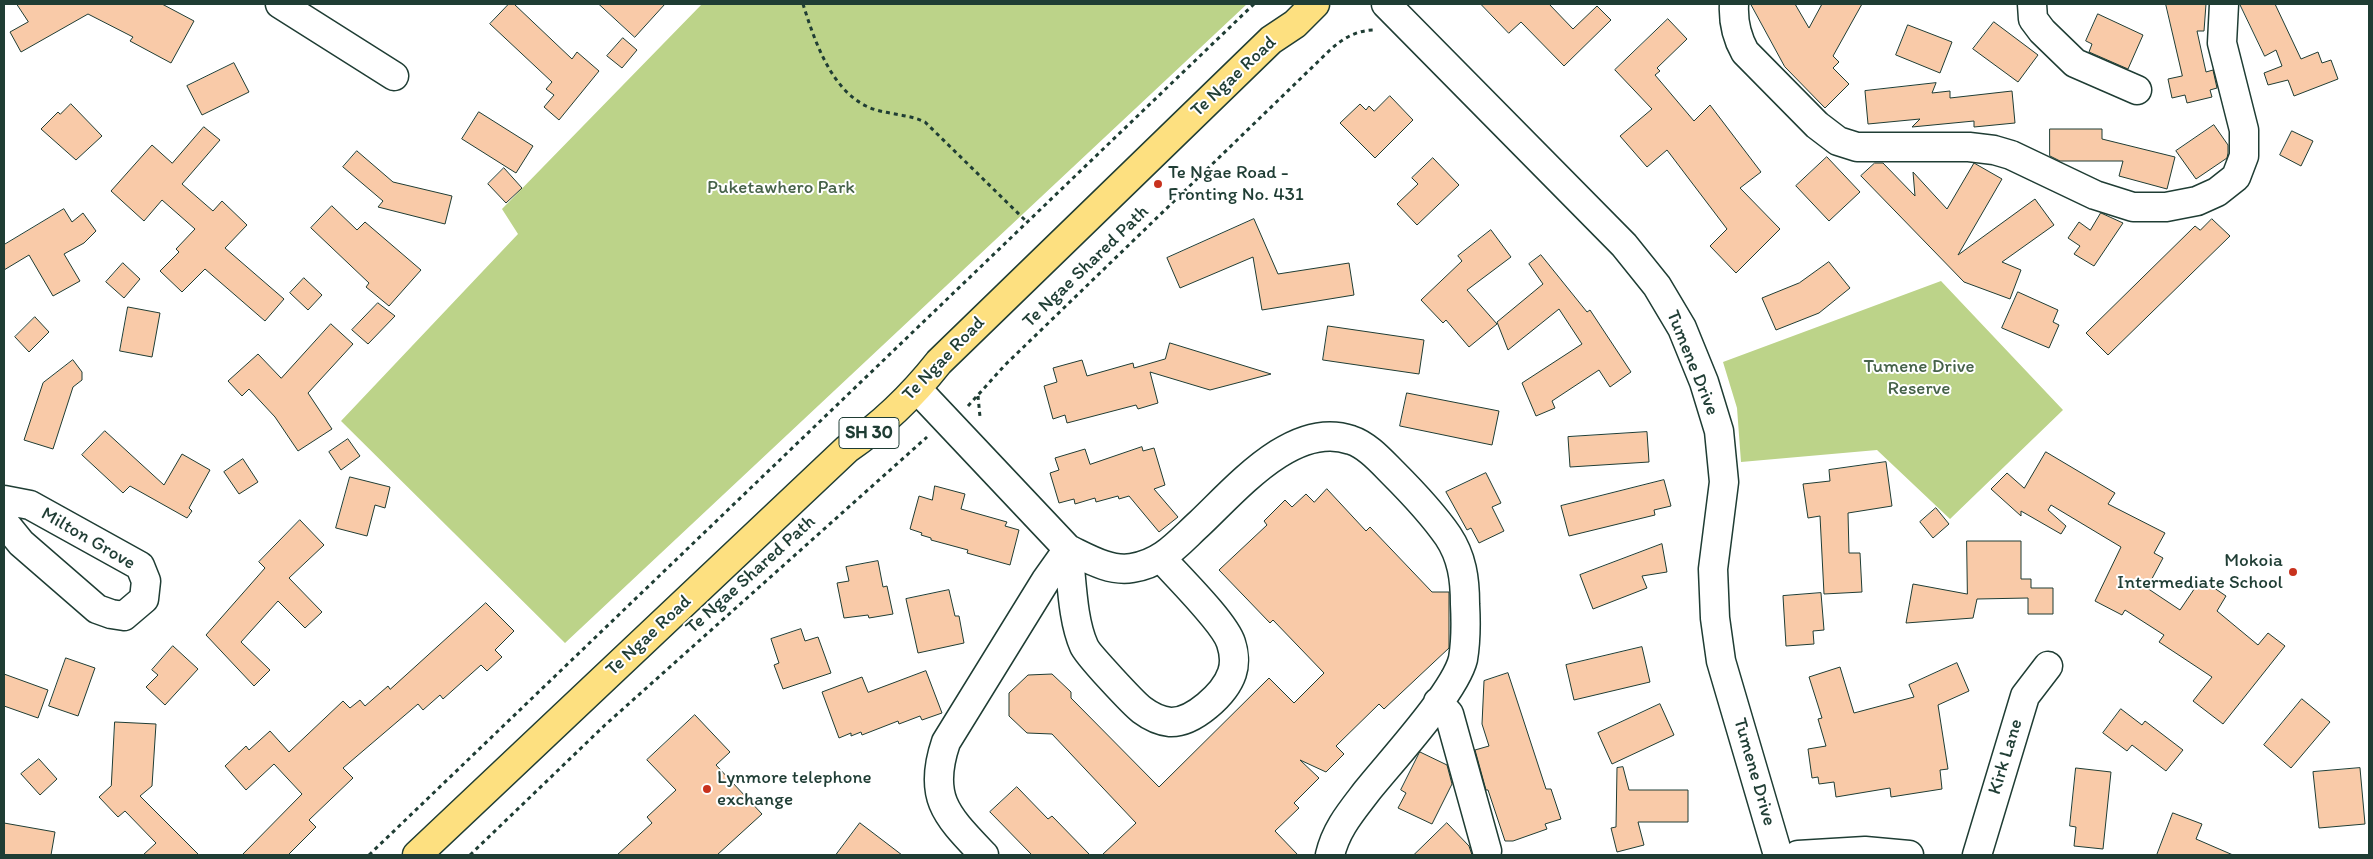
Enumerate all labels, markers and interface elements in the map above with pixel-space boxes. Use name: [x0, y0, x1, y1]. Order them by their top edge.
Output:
street label: Te Ngae Road: [1186, 32, 1282, 122]
place label: Te Ngae Road - Fronting No. 431: [1168, 162, 1304, 206]
park label: Puketawhero Park: [707, 177, 855, 199]
marker: Te Ngae Road - Fronting No. 431: [1152, 178, 1164, 190]
street label: Te Ngae Shared Path: [1018, 201, 1154, 333]
street label: Tumene Drive: [1661, 307, 1723, 419]
street label: Te Ngae Road: [898, 312, 990, 406]
park label: Tumene Drive Reserve: [1863, 356, 1975, 400]
road number: SH 30: [839, 418, 899, 448]
street label: Milton Grove: [37, 503, 139, 575]
street label: Te Ngae Shared Path: [682, 511, 820, 639]
place label: Mokoia Intermediate School: [2117, 550, 2283, 594]
marker: Mokoia Intermediate School: [2287, 566, 2299, 578]
street label: Te Ngae Road: [601, 591, 697, 681]
street label: Tumene Drive: [1728, 715, 1780, 829]
street label: Kirk Lane: [1984, 716, 2028, 798]
place label: Lynmore telephone exchange: [717, 767, 872, 811]
marker: Lynmore telephone exchange: [701, 783, 713, 795]

